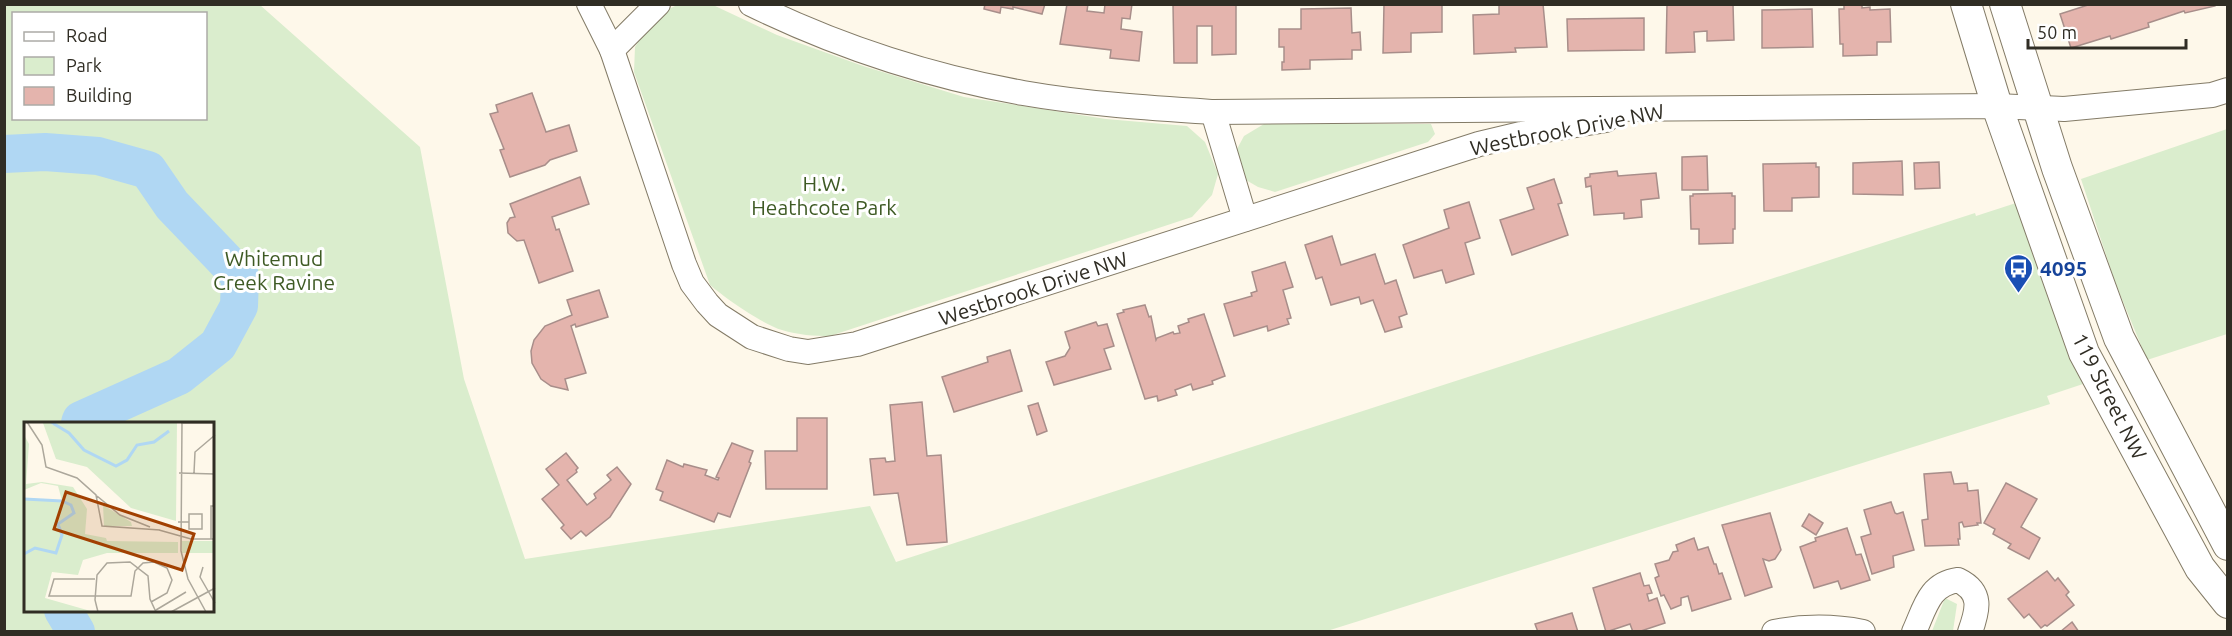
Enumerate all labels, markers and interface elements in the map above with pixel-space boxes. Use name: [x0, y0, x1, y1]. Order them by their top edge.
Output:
legend: [12, 12, 207, 120]
scale bar: [2028, 12, 2186, 50]
text: 50 m: [2037, 22, 2077, 42]
text: Road: [66, 25, 108, 45]
text: Park: [66, 55, 102, 75]
text: Building: [66, 85, 132, 105]
street label: Westbrook Drive NW: [1468, 98, 1666, 160]
park label: H.W. Heathcote Park: [751, 171, 897, 219]
park label: Whitemud Creek Ravine: [213, 246, 335, 294]
street label: Westbrook Drive NW: [936, 246, 1130, 330]
bus stop icon: 4095: [2003, 252, 2035, 294]
place label: 4095: [2040, 256, 2087, 280]
street label: 119 Street NW: [2068, 329, 2152, 463]
inset map: [24, 422, 214, 612]

